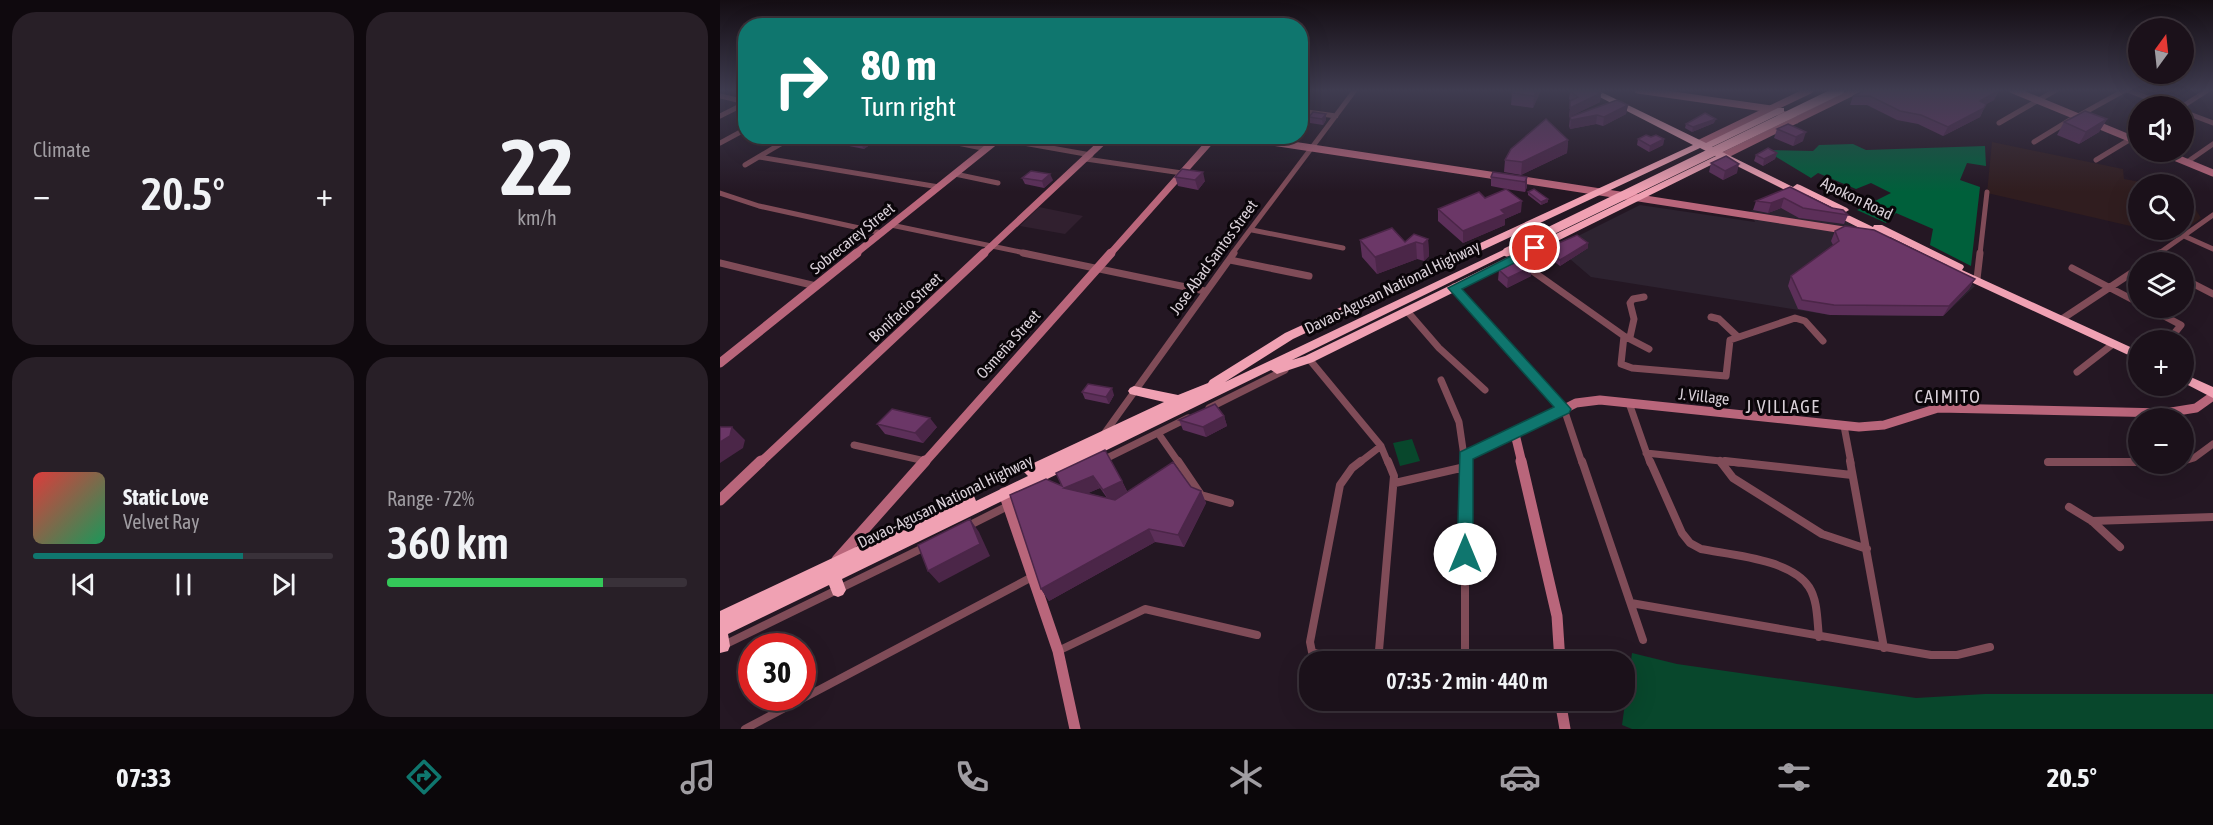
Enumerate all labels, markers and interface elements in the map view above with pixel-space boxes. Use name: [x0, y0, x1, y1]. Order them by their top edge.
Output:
north arrow: [2128, 18, 2194, 84]
map controls: [2128, 18, 2194, 474]
text: 80 m: [861, 41, 936, 89]
icon: right: [762, 42, 840, 120]
text: Turn right: [861, 91, 956, 122]
button: sound: [2128, 96, 2194, 162]
text: 22: [500, 122, 574, 212]
text: Climate: [33, 138, 90, 161]
text: 20.5°: [141, 168, 225, 220]
street label: Apokon Road: [1818, 173, 1896, 224]
button: search: [2128, 174, 2194, 240]
text: −: [33, 175, 50, 213]
text: +: [316, 175, 333, 213]
street label: Jose Abad Santos Street: [1165, 196, 1261, 318]
street label: Sobrecarey Street: [806, 198, 899, 278]
text: km/h: [517, 206, 557, 229]
pin: [1509, 222, 1560, 273]
icon: arrive: [1518, 231, 1551, 264]
street label: Davao-Agusan National Highway: [1301, 237, 1483, 338]
button: layers: [2128, 252, 2194, 318]
street label: Bonifacio Street: [865, 269, 945, 345]
street label: Osmeña Street: [972, 306, 1044, 382]
button: +: [2128, 330, 2194, 396]
street label: J. Village: [1678, 384, 1730, 409]
district label: CAIMITO: [1915, 386, 1981, 407]
district label: J VILLAGE: [1745, 396, 1821, 417]
button: −: [2128, 408, 2194, 474]
street label: Davao-Agusan National Highway: [854, 451, 1036, 552]
text: Static Love: [123, 484, 209, 510]
text: Range · 72%: [387, 487, 474, 510]
text: Velvet Ray: [123, 510, 200, 533]
text: 360 km: [387, 517, 509, 569]
position arrow: [1433, 522, 1497, 586]
icon: previous: [67, 568, 100, 601]
icon: pause: [167, 568, 200, 601]
icon: next: [267, 568, 300, 601]
speed limit sign: 30: [738, 633, 816, 711]
text: 07:35 · 2 min · 440 m: [1386, 668, 1548, 694]
icon: directions: [403, 756, 445, 798]
icon: music: [677, 756, 719, 798]
icon: phone: [951, 756, 993, 798]
icon: climate: [1225, 756, 1267, 798]
icon: car: [1499, 756, 1541, 798]
icon: filters: [1773, 756, 1815, 798]
text: 07:33: [116, 762, 172, 793]
text: 20.5°: [2047, 762, 2097, 793]

